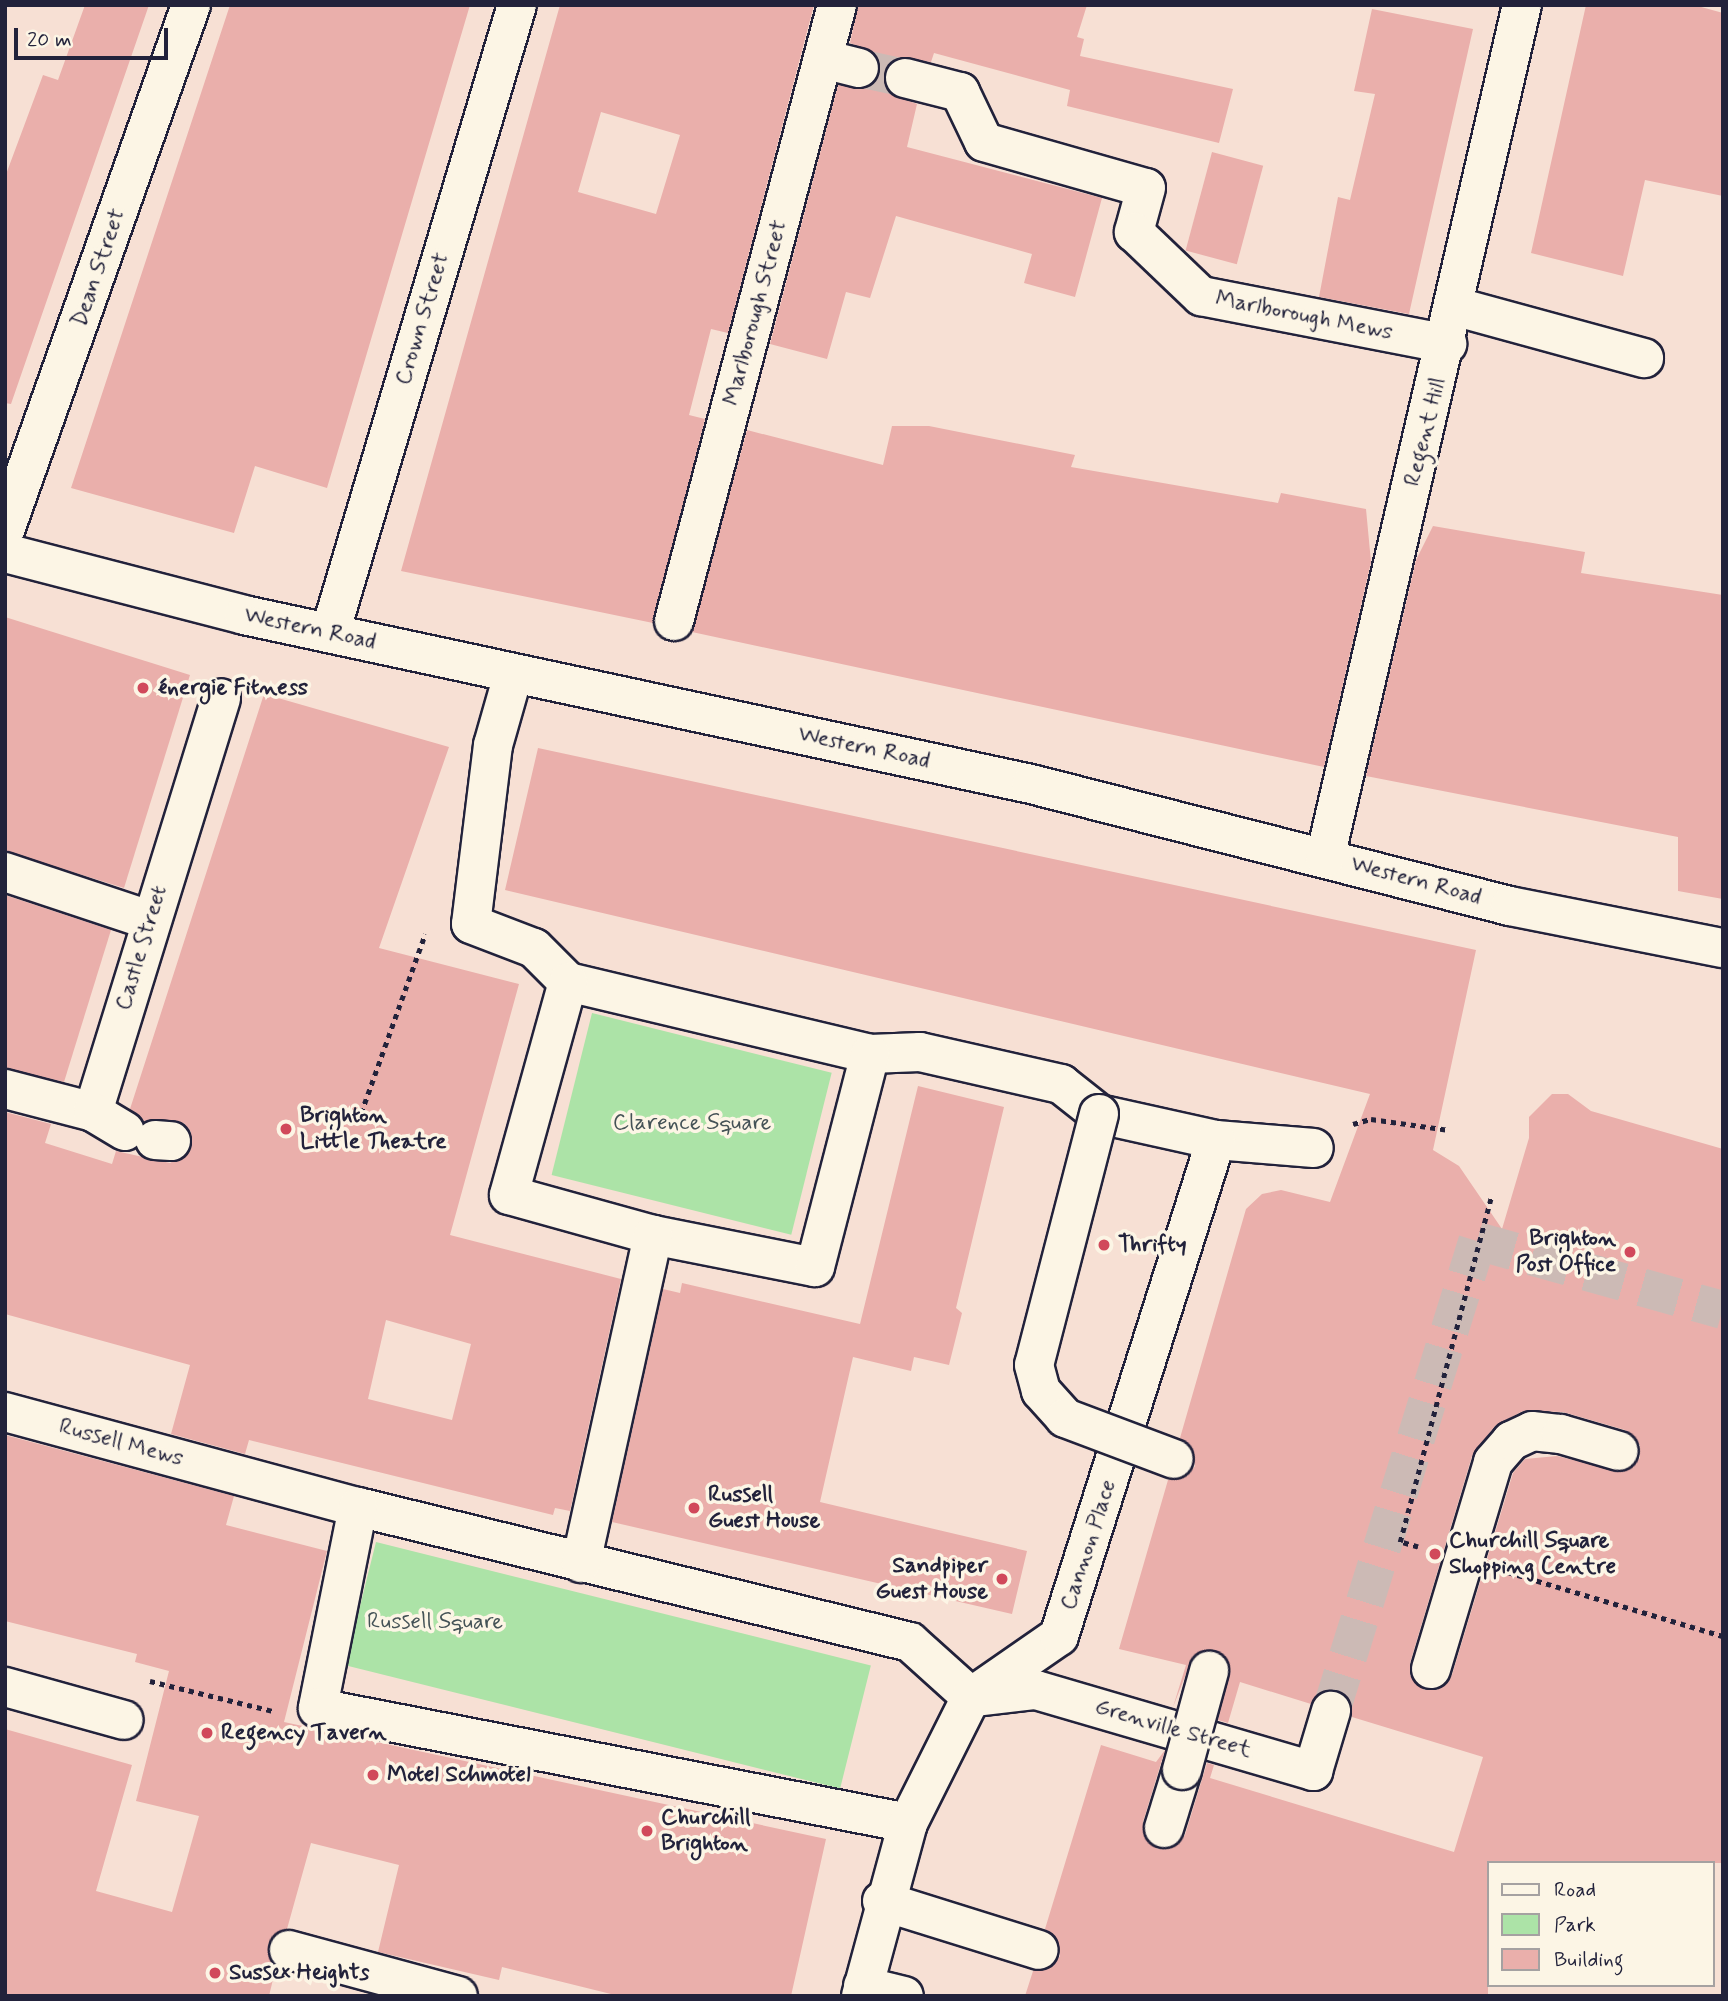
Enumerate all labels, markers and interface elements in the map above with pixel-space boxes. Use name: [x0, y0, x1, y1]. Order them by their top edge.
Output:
scale bar: [18, 14, 172, 58]
text: 20 m: [27, 26, 72, 54]
street label: Dean Street: [66, 206, 132, 330]
street label: Marlborough Street: [718, 218, 794, 408]
street label: Crown Street: [390, 250, 456, 388]
street label: Marlborough Mews: [1213, 285, 1395, 347]
street label: Regent Hill: [1399, 374, 1453, 490]
street label: Western Road: [242, 602, 378, 656]
place label: énergie Fitness: [157, 674, 308, 702]
marker: énergie Fitness: [135, 680, 151, 696]
street label: Western Road: [796, 721, 932, 775]
street label: Western Road: [1348, 850, 1484, 912]
street label: Castle Street: [109, 880, 175, 1016]
place label: Brighton Little Theatre: [300, 1102, 441, 1156]
park label: Clarence Square: [611, 1109, 773, 1137]
marker: Brighton Little Theatre: [278, 1121, 294, 1137]
place label: Brighton Post Office: [1516, 1225, 1616, 1279]
place label: Thrifty: [1118, 1231, 1187, 1259]
marker: Thrifty: [1096, 1237, 1112, 1253]
marker: Brighton Post Office: [1622, 1244, 1638, 1260]
street label: Russell Mews: [56, 1413, 186, 1473]
street label: Cannon Place: [1055, 1476, 1123, 1614]
place label: Russell Guest House: [708, 1481, 820, 1535]
marker: Russell Guest House: [686, 1500, 702, 1516]
place label: Churchill Square Shopping Centre: [1449, 1527, 1612, 1581]
marker: Churchill Square Shopping Centre: [1427, 1546, 1443, 1562]
place label: Sandpiper Guest House: [876, 1552, 988, 1606]
marker: Sandpiper Guest House: [994, 1571, 1010, 1587]
park label: Russell Square: [365, 1608, 505, 1636]
street label: Grenville Street: [1091, 1693, 1255, 1765]
place label: Regency Tavern: [221, 1719, 377, 1747]
marker: Regency Tavern: [199, 1725, 215, 1741]
place label: Motel Schmotel: [387, 1761, 531, 1789]
marker: Motel Schmotel: [365, 1767, 381, 1783]
place label: Churchill Brighton: [661, 1804, 750, 1858]
marker: Churchill Brighton: [639, 1823, 655, 1839]
legend: [1486, 1861, 1714, 1987]
text: Road: [1554, 1876, 1596, 1904]
text: Park: [1554, 1911, 1596, 1939]
text: Building: [1554, 1946, 1624, 1974]
place label: Sussex Heights: [229, 1959, 369, 1987]
marker: Sussex Heights: [207, 1965, 223, 1981]

